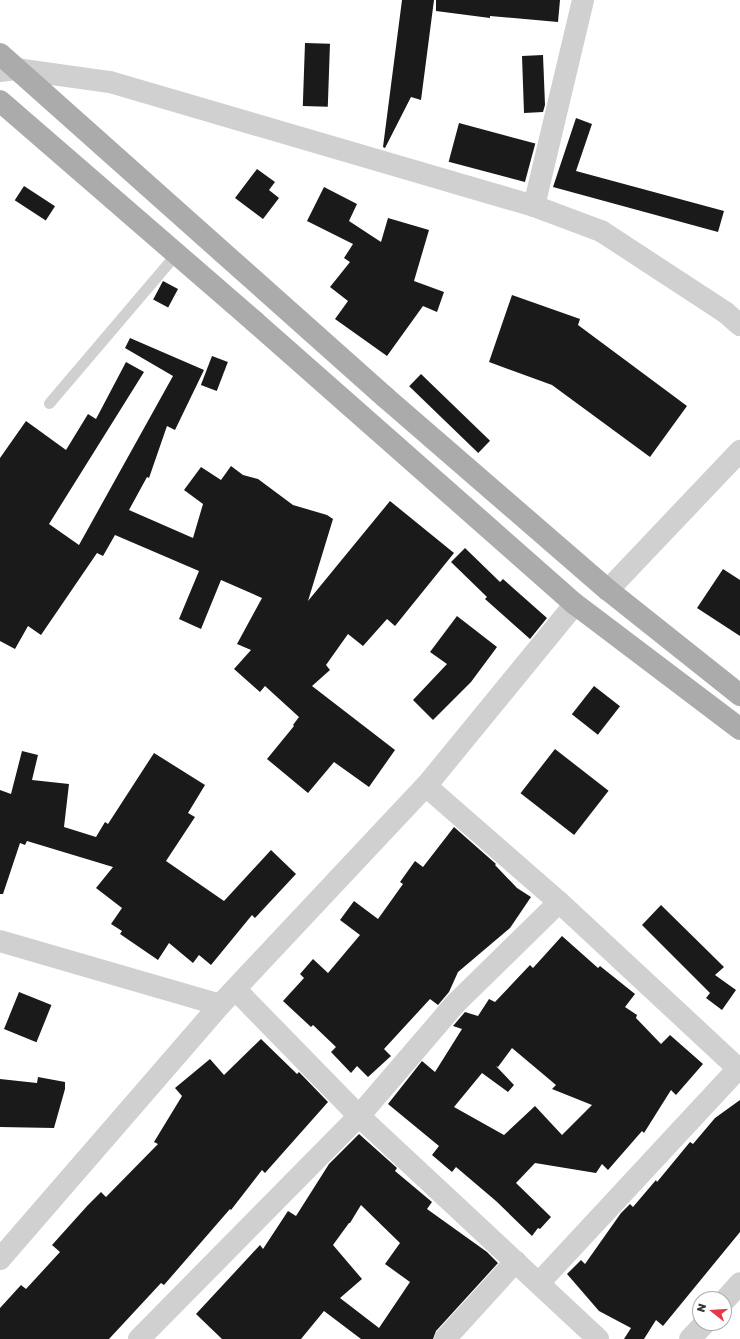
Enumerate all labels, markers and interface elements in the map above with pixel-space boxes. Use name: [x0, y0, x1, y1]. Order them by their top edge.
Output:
north arrow: [692, 1291, 732, 1331]
text: N: [694, 1302, 708, 1314]

